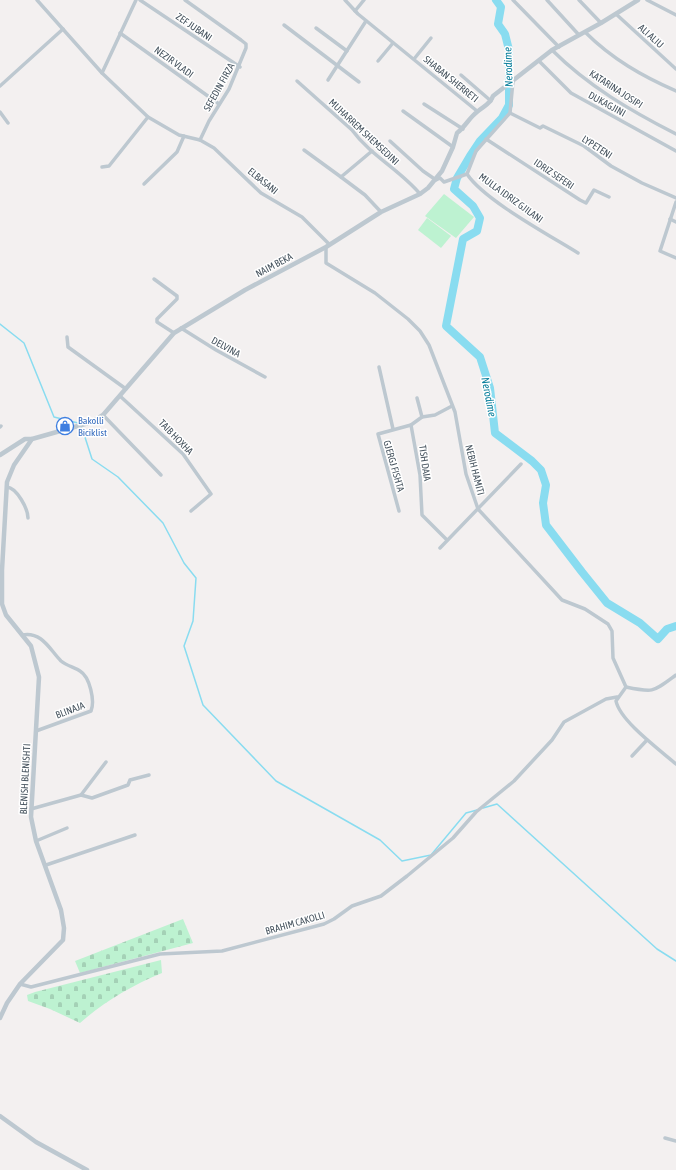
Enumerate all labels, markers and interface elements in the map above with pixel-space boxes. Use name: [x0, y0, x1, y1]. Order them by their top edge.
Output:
street label: ZEF JUBANI: [174, 11, 214, 43]
street label: ALI ALIU: [636, 22, 666, 50]
street label: NEZIR VLADI: [152, 44, 196, 80]
water label: Nerodime: [501, 47, 515, 87]
street label: SHABAN SHERRETI: [421, 54, 481, 104]
street label: SEFEDIN FIRZA: [201, 61, 237, 113]
street label: KATARINA JOSIPI: [587, 68, 645, 110]
street label: DUKAGJINI: [586, 89, 628, 119]
street label: MUHARREM SHEMSEDINI: [327, 97, 401, 167]
street label: LYPETENI: [580, 133, 614, 161]
street label: IDRIZ SEFERI: [532, 157, 576, 191]
street label: ELBASANI: [246, 166, 280, 196]
street label: MULLA IDRIZ GJILANI: [477, 171, 545, 225]
street label: NAIM BEKA: [254, 251, 294, 279]
street label: DELVINA: [210, 335, 242, 359]
water label: Nerodime: [479, 376, 499, 418]
place label: Bakolli Biciklist: [78, 415, 107, 438]
shop icon: Bakolli Biciklist: [55, 416, 75, 436]
street label: TAIB HOXHA: [157, 417, 195, 457]
street label: GJERGJ FISHTA: [381, 439, 407, 493]
street label: TISH DAIA: [417, 444, 433, 482]
street label: NEBIH HAMITI: [463, 444, 487, 496]
street label: BLINAJA: [54, 699, 86, 721]
street label: BLENISH BLENISHTI: [18, 743, 32, 815]
street label: BRAHIM CAKOLLI: [264, 909, 326, 937]

